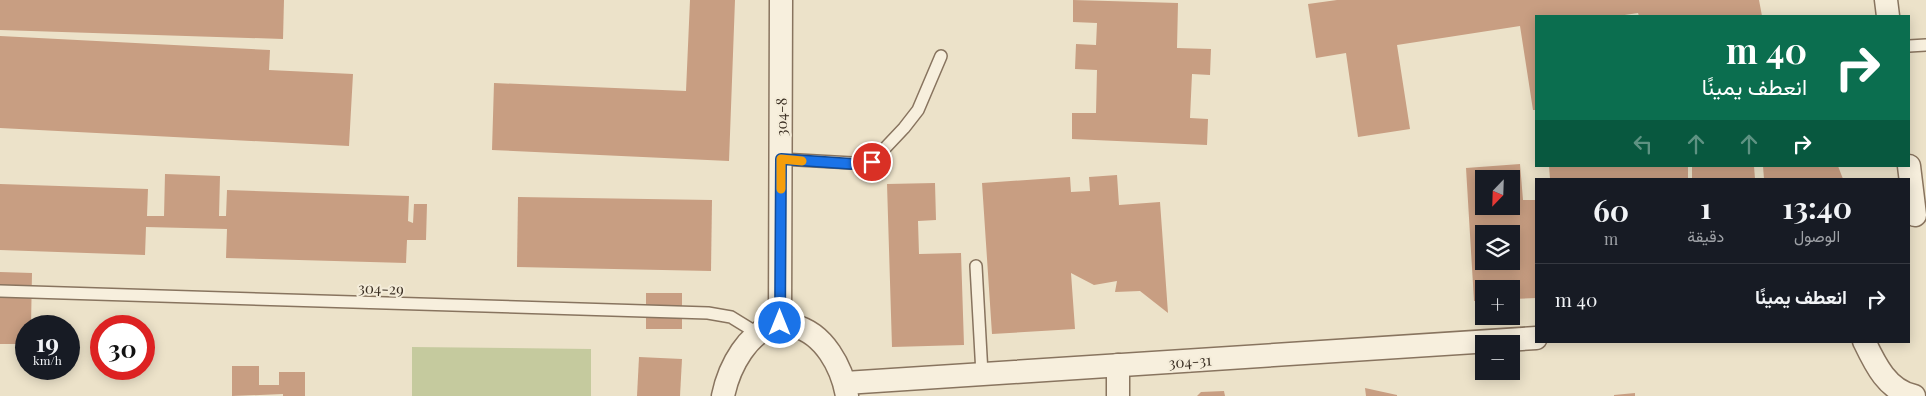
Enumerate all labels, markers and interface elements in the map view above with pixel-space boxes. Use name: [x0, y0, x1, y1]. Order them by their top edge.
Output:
text: 40 m: [1726, 26, 1807, 73]
icon: right: [1825, 35, 1890, 100]
text: انعطف يمينًا: [1702, 71, 1807, 101]
street label: 304-8: [771, 98, 791, 136]
icon: left: [1629, 130, 1657, 158]
icon: ahead: [1682, 130, 1710, 158]
icon: ahead: [1735, 130, 1763, 158]
icon: right: [1788, 130, 1816, 158]
pin: [851, 141, 893, 183]
icon: arrive: [858, 148, 886, 176]
north arrow: [1475, 170, 1520, 215]
map controls: [1475, 170, 1520, 380]
text: 1: [1700, 187, 1711, 227]
text: 13:40: [1782, 187, 1852, 227]
text: 60: [1593, 190, 1629, 230]
button: layers: [1475, 225, 1520, 270]
text: دقيقة: [1687, 225, 1724, 246]
text: الوصول: [1794, 225, 1840, 246]
text: m: [1604, 228, 1618, 249]
street label: 304-29: [358, 277, 404, 299]
button: +: [1475, 280, 1520, 325]
text: انعطف يمينًا: [1755, 283, 1847, 309]
icon: right: [1862, 285, 1890, 313]
text: 40 m: [1555, 286, 1597, 312]
position arrow: [753, 296, 805, 348]
speed limit sign: 30: [90, 315, 155, 380]
text: 19: [36, 325, 59, 358]
button: −: [1475, 335, 1520, 380]
street label: 304-31: [1168, 349, 1213, 372]
text: km/h: [33, 352, 62, 368]

